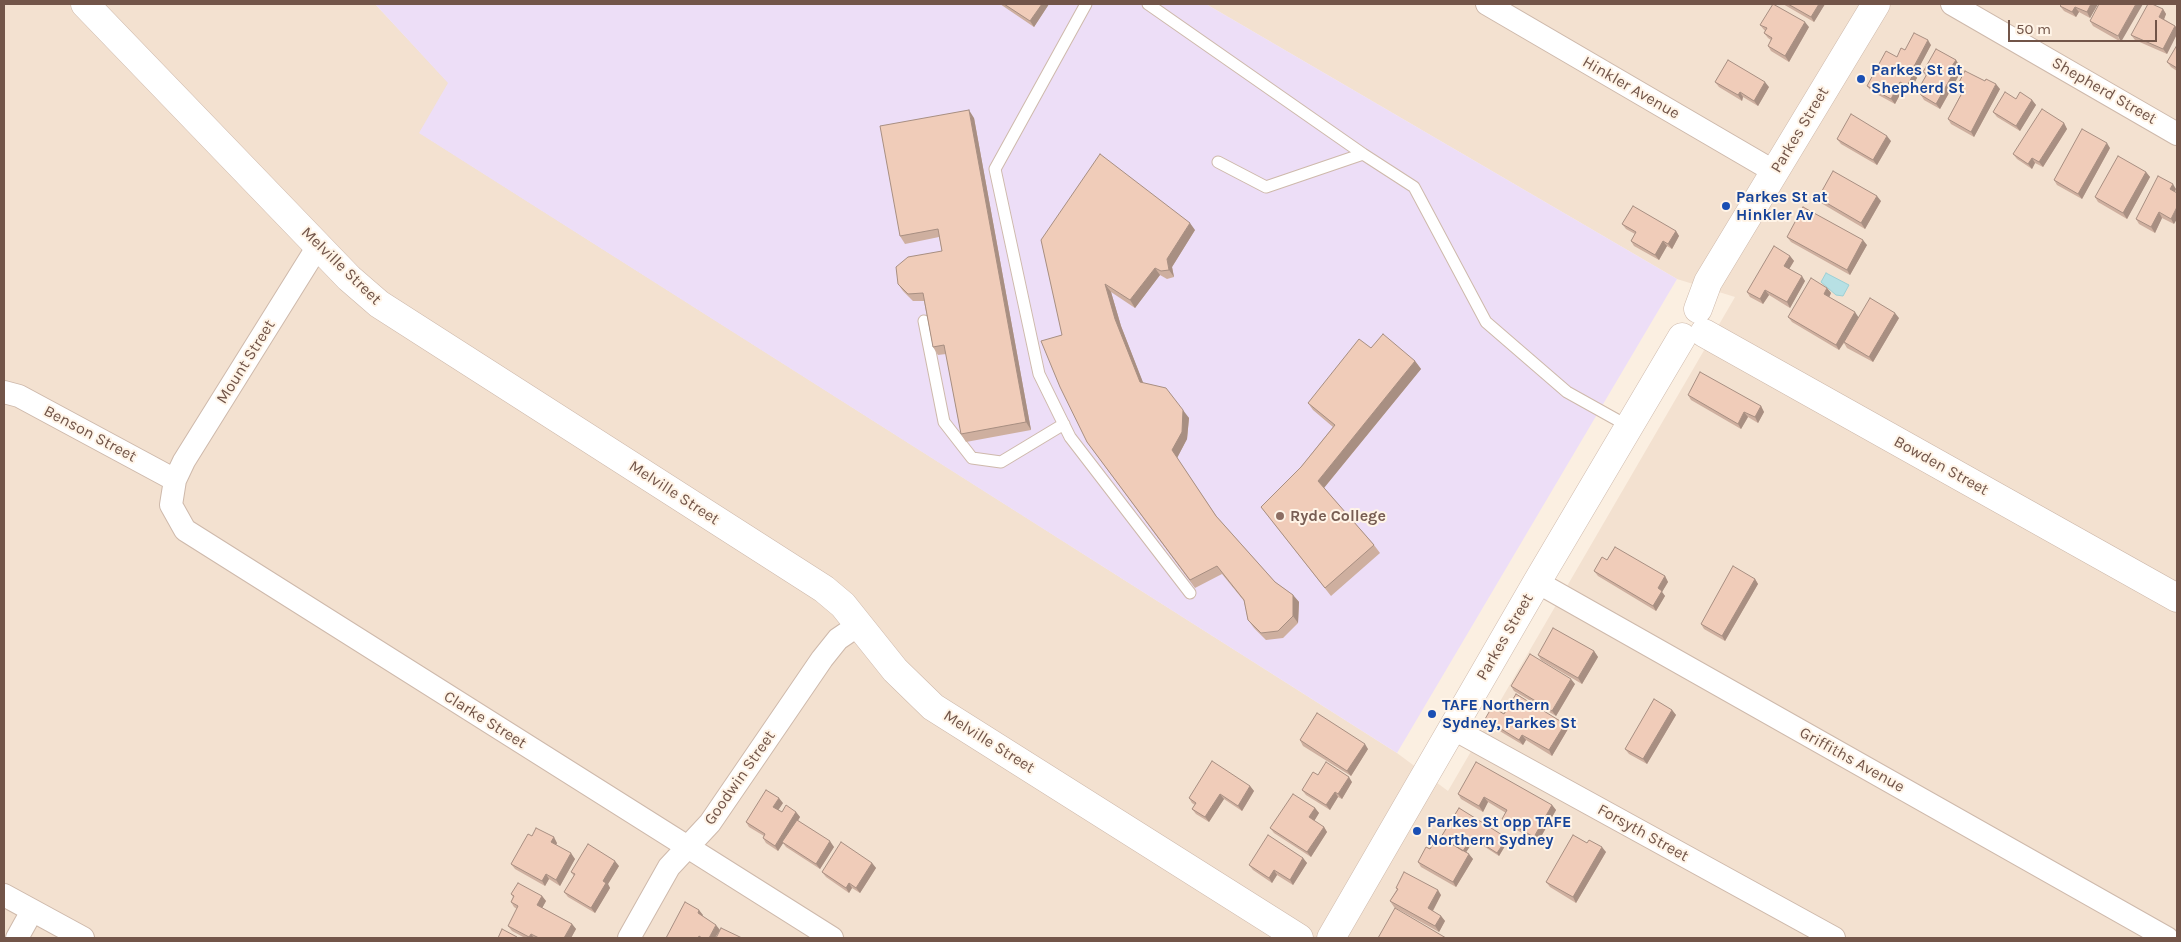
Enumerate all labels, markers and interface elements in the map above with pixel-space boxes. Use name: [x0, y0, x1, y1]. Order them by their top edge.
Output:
scale bar: [2011, 10, 2160, 42]
text: 50 m: [2016, 20, 2051, 38]
street label: Hinkler Avenue: [1579, 52, 1683, 124]
street label: Shepherd Street: [2048, 53, 2160, 129]
place label: Parkes St at Shepherd St: [1871, 60, 1965, 98]
marker: Parkes St at Shepherd St: [1855, 73, 1867, 85]
street label: Parkes Street: [1767, 84, 1833, 176]
place label: Parkes St at Hinkler Av: [1736, 187, 1828, 225]
marker: Parkes St at Hinkler Av: [1720, 200, 1732, 212]
street label: Melville Street: [297, 223, 385, 309]
street label: Mount Street: [213, 316, 279, 408]
street label: Benson Street: [40, 401, 140, 467]
street label: Bowden Street: [1890, 432, 1992, 500]
street label: Melville Street: [625, 457, 723, 529]
place label: Ryde College: [1290, 506, 1386, 526]
marker: Ryde College: [1274, 510, 1286, 522]
street label: Parkes Street: [1472, 590, 1538, 684]
street label: Clarke Street: [440, 687, 530, 753]
place label: TAFE Northern Sydney, Parkes St: [1442, 695, 1577, 733]
street label: Melville Street: [940, 706, 1038, 778]
marker: TAFE Northern Sydney, Parkes St: [1426, 708, 1438, 720]
street label: Griffiths Avenue: [1796, 723, 1908, 797]
street label: Goodwin Street: [700, 727, 780, 829]
street label: Forsyth Street: [1594, 800, 1692, 866]
place label: Parkes St opp TAFE Northern Sydney: [1427, 812, 1571, 850]
marker: Parkes St opp TAFE Northern Sydney: [1411, 825, 1423, 837]

